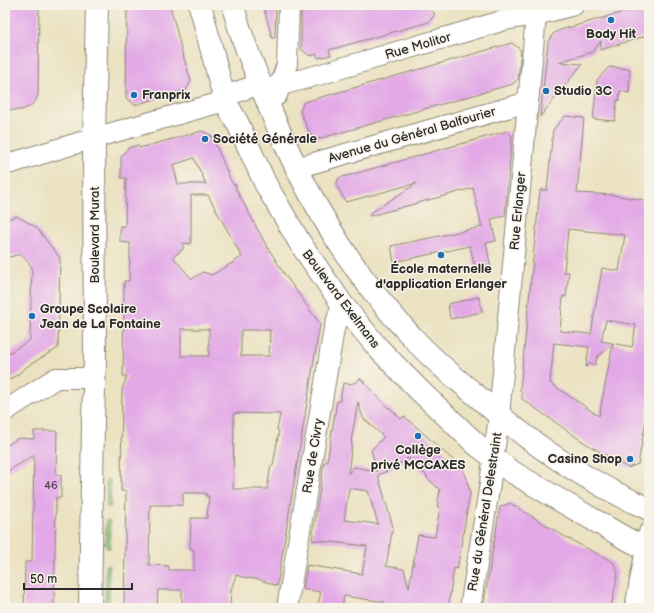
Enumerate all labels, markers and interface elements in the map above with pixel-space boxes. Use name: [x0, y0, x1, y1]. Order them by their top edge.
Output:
marker: Body Hit: [606, 15, 616, 25]
place label: Body Hit: [586, 26, 637, 42]
street label: Rue Molitor: [383, 29, 453, 63]
place label: Studio 3C: [554, 83, 612, 99]
marker: Studio 3C: [541, 86, 551, 96]
place label: Franprix: [142, 87, 190, 103]
marker: Franprix: [129, 90, 139, 100]
street label: Avenue du Général Balfourier: [326, 103, 498, 167]
place label: Société Générale: [213, 131, 317, 147]
marker: Société Générale: [200, 134, 210, 144]
street label: Rue Erlanger: [507, 171, 529, 251]
street label: Boulevard Murat: [87, 187, 103, 283]
street label: Boulevard Exelmans: [299, 246, 384, 352]
marker: École maternelle d'application Erlanger: [436, 250, 446, 260]
place label: École maternelle d'application Erlanger: [375, 260, 507, 292]
place label: Groupe Scolaire Jean de La Fontaine: [40, 301, 161, 332]
marker: Groupe Scolaire Jean de La Fontaine: [27, 311, 37, 321]
street label: Rue de Civry: [299, 417, 327, 495]
marker: Collège privé MCCAXES: [413, 431, 423, 441]
street label: Rue du Général Delestraint: [465, 431, 505, 593]
place label: Collège privé MCCAXES: [371, 442, 465, 473]
place label: Casino Shop: [548, 451, 623, 467]
marker: Casino Shop: [625, 454, 635, 464]
house number: 46: [44, 479, 58, 492]
scale bar: [24, 565, 132, 591]
text: 50 m: [30, 572, 57, 587]

